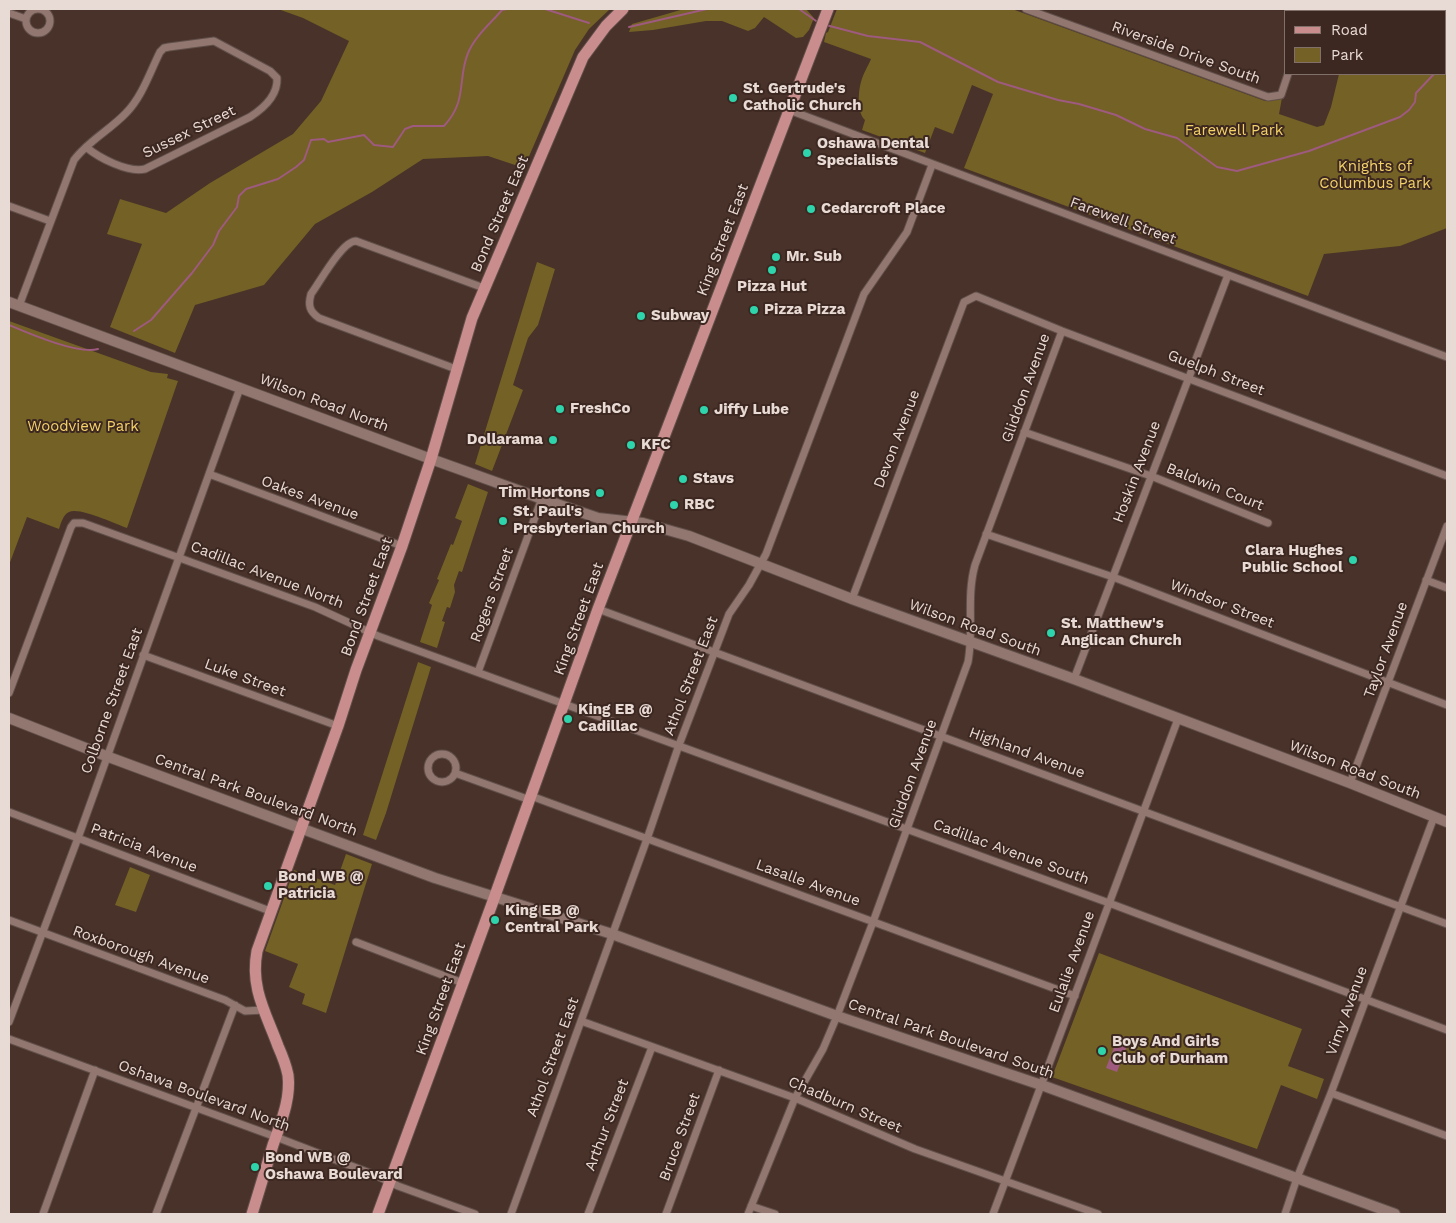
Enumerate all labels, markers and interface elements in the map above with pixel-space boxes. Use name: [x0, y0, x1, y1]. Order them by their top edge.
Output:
legend: [1284, 10, 1446, 75]
street label: Riverside Drive South: [1109, 18, 1263, 88]
text: Road: [1331, 21, 1368, 39]
text: Park: [1331, 46, 1363, 64]
place label: St. Gertrude's Catholic Church: [743, 80, 862, 115]
marker: St. Gertrude's Catholic Church: [727, 92, 739, 104]
street label: Sussex Street: [140, 102, 238, 162]
park label: Farewell Park: [1185, 122, 1283, 140]
place label: Oshawa Dental Specialists: [817, 135, 929, 170]
marker: Oshawa Dental Specialists: [801, 147, 813, 159]
street label: Bond Street East: [467, 153, 533, 275]
park label: Knights of Columbus Park: [1319, 158, 1431, 193]
street label: King Street East: [693, 181, 753, 299]
street label: Farewell Street: [1067, 193, 1179, 249]
place label: Cedarcroft Place: [821, 200, 946, 218]
marker: Cedarcroft Place: [805, 203, 817, 215]
place label: Mr. Sub: [786, 248, 842, 266]
marker: Mr. Sub: [770, 251, 782, 263]
marker: Pizza Hut: [766, 264, 778, 276]
place label: Pizza Hut: [737, 278, 807, 296]
place label: Pizza Pizza: [764, 301, 845, 319]
marker: Pizza Pizza: [748, 304, 760, 316]
place label: Subway: [651, 307, 709, 325]
marker: Subway: [635, 310, 647, 322]
street label: Gliddon Avenue: [998, 331, 1054, 445]
street label: Guelph Street: [1165, 346, 1267, 400]
street label: Wilson Road North: [257, 370, 391, 436]
street label: Devon Avenue: [870, 387, 924, 491]
place label: FreshCo: [570, 400, 630, 418]
place label: Jiffy Lube: [714, 401, 789, 419]
marker: FreshCo: [554, 403, 566, 415]
marker: Jiffy Lube: [698, 404, 710, 416]
park label: Woodview Park: [27, 418, 139, 436]
street label: Hoskin Avenue: [1109, 418, 1165, 526]
place label: Dollarama: [467, 431, 543, 449]
marker: Dollarama: [547, 434, 559, 446]
place label: KFC: [641, 436, 671, 454]
marker: KFC: [625, 439, 637, 451]
street label: Baldwin Court: [1164, 459, 1266, 515]
place label: Stavs: [693, 470, 734, 488]
street label: Oakes Avenue: [259, 472, 361, 524]
marker: Stavs: [677, 473, 689, 485]
place label: Tim Hortons: [498, 484, 590, 502]
marker: Tim Hortons: [594, 487, 606, 499]
place label: RBC: [684, 496, 715, 514]
marker: RBC: [668, 499, 680, 511]
place label: St. Paul's Presbyterian Church: [513, 503, 665, 538]
marker: St. Paul's Presbyterian Church: [497, 515, 509, 527]
street label: Bond Street East: [337, 535, 397, 659]
street label: Cadillac Avenue North: [188, 537, 346, 613]
place label: Clara Hughes Public School: [1242, 542, 1343, 577]
street label: Rogers Street: [467, 545, 517, 645]
marker: Clara Hughes Public School: [1347, 554, 1359, 566]
street label: King Street East: [550, 560, 608, 678]
street label: Windsor Street: [1167, 576, 1277, 632]
street label: Wilson Road South: [906, 596, 1044, 660]
street label: Taylor Avenue: [1360, 599, 1412, 701]
street label: Athol Street East: [660, 614, 722, 738]
place label: St. Matthew's Anglican Church: [1061, 615, 1182, 650]
street label: Colborne Street East: [77, 626, 147, 776]
marker: St. Matthew's Anglican Church: [1045, 627, 1057, 639]
street label: Luke Street: [202, 655, 288, 701]
place label: King EB @ Cadillac: [578, 701, 653, 736]
marker: King EB @ Cadillac: [562, 713, 574, 725]
street label: Gliddon Avenue: [885, 717, 941, 831]
street label: Highland Avenue: [967, 724, 1087, 782]
street label: Wilson Road South: [1287, 737, 1423, 803]
street label: Central Park Boulevard North: [152, 750, 360, 840]
street label: Cadillac Avenue South: [930, 815, 1092, 889]
street label: Patricia Avenue: [88, 819, 200, 877]
street label: Lasalle Avenue: [753, 856, 863, 910]
place label: Bond WB @ Patricia: [278, 868, 364, 903]
marker: Bond WB @ Patricia: [262, 880, 274, 892]
place label: King EB @ Central Park: [505, 902, 598, 937]
street label: Eulalie Avenue: [1045, 909, 1099, 1015]
marker: King EB @ Central Park: [489, 914, 501, 926]
street label: Roxborough Avenue: [70, 922, 212, 988]
street label: King Street East: [412, 940, 470, 1058]
street label: Vimy Avenue: [1323, 964, 1371, 1058]
street label: Athol Street East: [523, 995, 583, 1119]
street label: Central Park Boulevard South: [846, 995, 1056, 1083]
place label: Boys And Girls Club of Durham: [1112, 1033, 1228, 1068]
marker: Boys And Girls Club of Durham: [1096, 1045, 1108, 1057]
street label: Oshawa Boulevard North: [116, 1057, 292, 1135]
street label: Chadburn Street: [785, 1073, 905, 1137]
street label: Arthur Street: [581, 1077, 633, 1173]
street label: Bruce Street: [656, 1090, 704, 1184]
place label: Bond WB @ Oshawa Boulevard: [265, 1149, 403, 1184]
marker: Bond WB @ Oshawa Boulevard: [249, 1161, 261, 1173]

